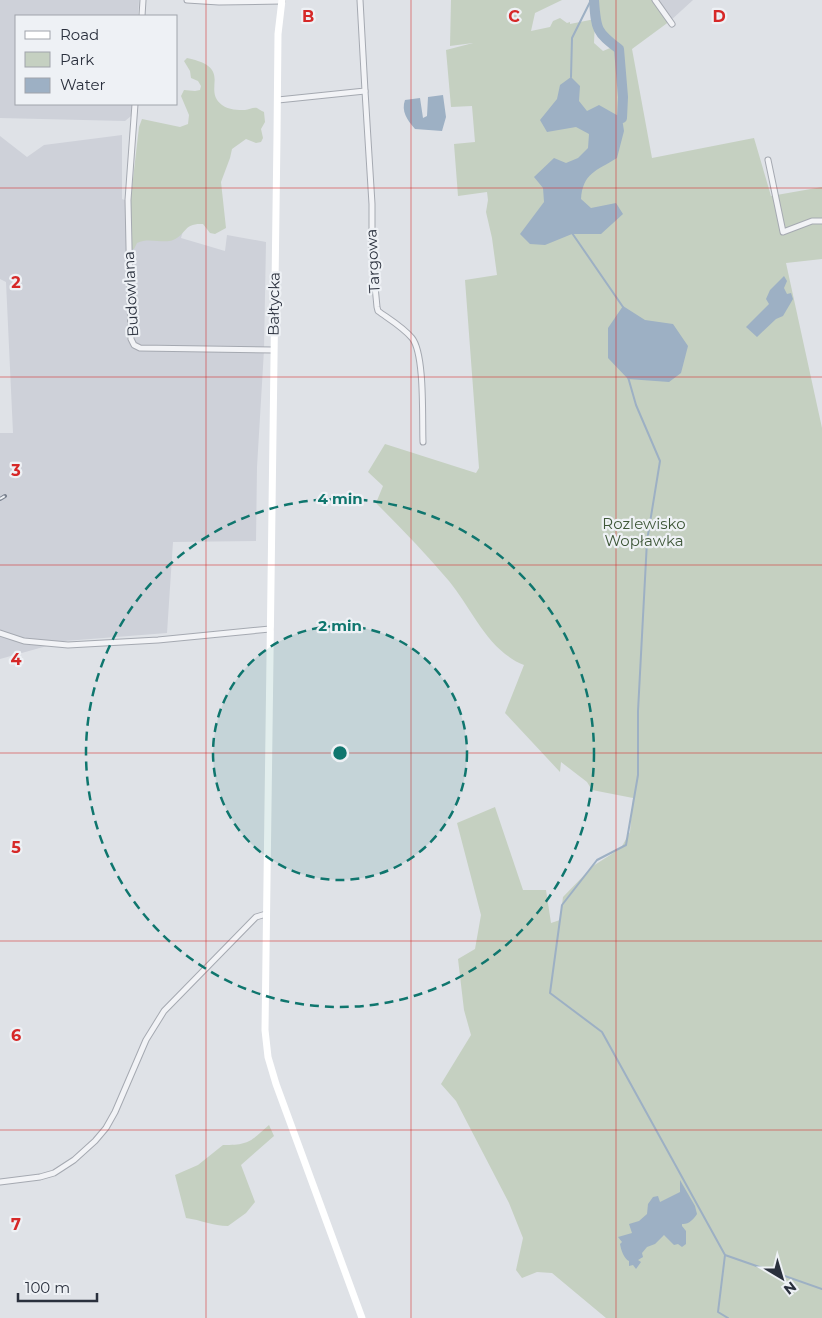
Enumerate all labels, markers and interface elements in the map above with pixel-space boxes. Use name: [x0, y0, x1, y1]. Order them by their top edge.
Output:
text: B: [302, 7, 314, 26]
text: C: [508, 7, 520, 26]
text: D: [712, 7, 726, 26]
legend: [15, 15, 178, 105]
text: Road: [60, 25, 99, 44]
text: Park: [60, 50, 94, 69]
text: Water: [60, 75, 106, 94]
street label: Targowa: [361, 229, 384, 294]
street label: Budowlana: [119, 251, 142, 337]
street label: Bałtycka: [263, 272, 284, 336]
text: 2: [11, 273, 21, 292]
text: 3: [10, 461, 21, 480]
text: 4 min: [317, 489, 363, 508]
park label: Rozlewisko Wopławka: [602, 514, 686, 550]
text: 2 min: [318, 616, 362, 635]
text: 4: [10, 650, 22, 669]
centre of rings: [331, 744, 349, 762]
text: 5: [11, 838, 21, 857]
text: 6: [11, 1026, 21, 1045]
text: 7: [11, 1215, 21, 1234]
north arrow: [757, 1253, 807, 1303]
scale bar: [18, 1270, 96, 1302]
text: 100 m: [25, 1278, 70, 1297]
text: N: [780, 1278, 800, 1299]

